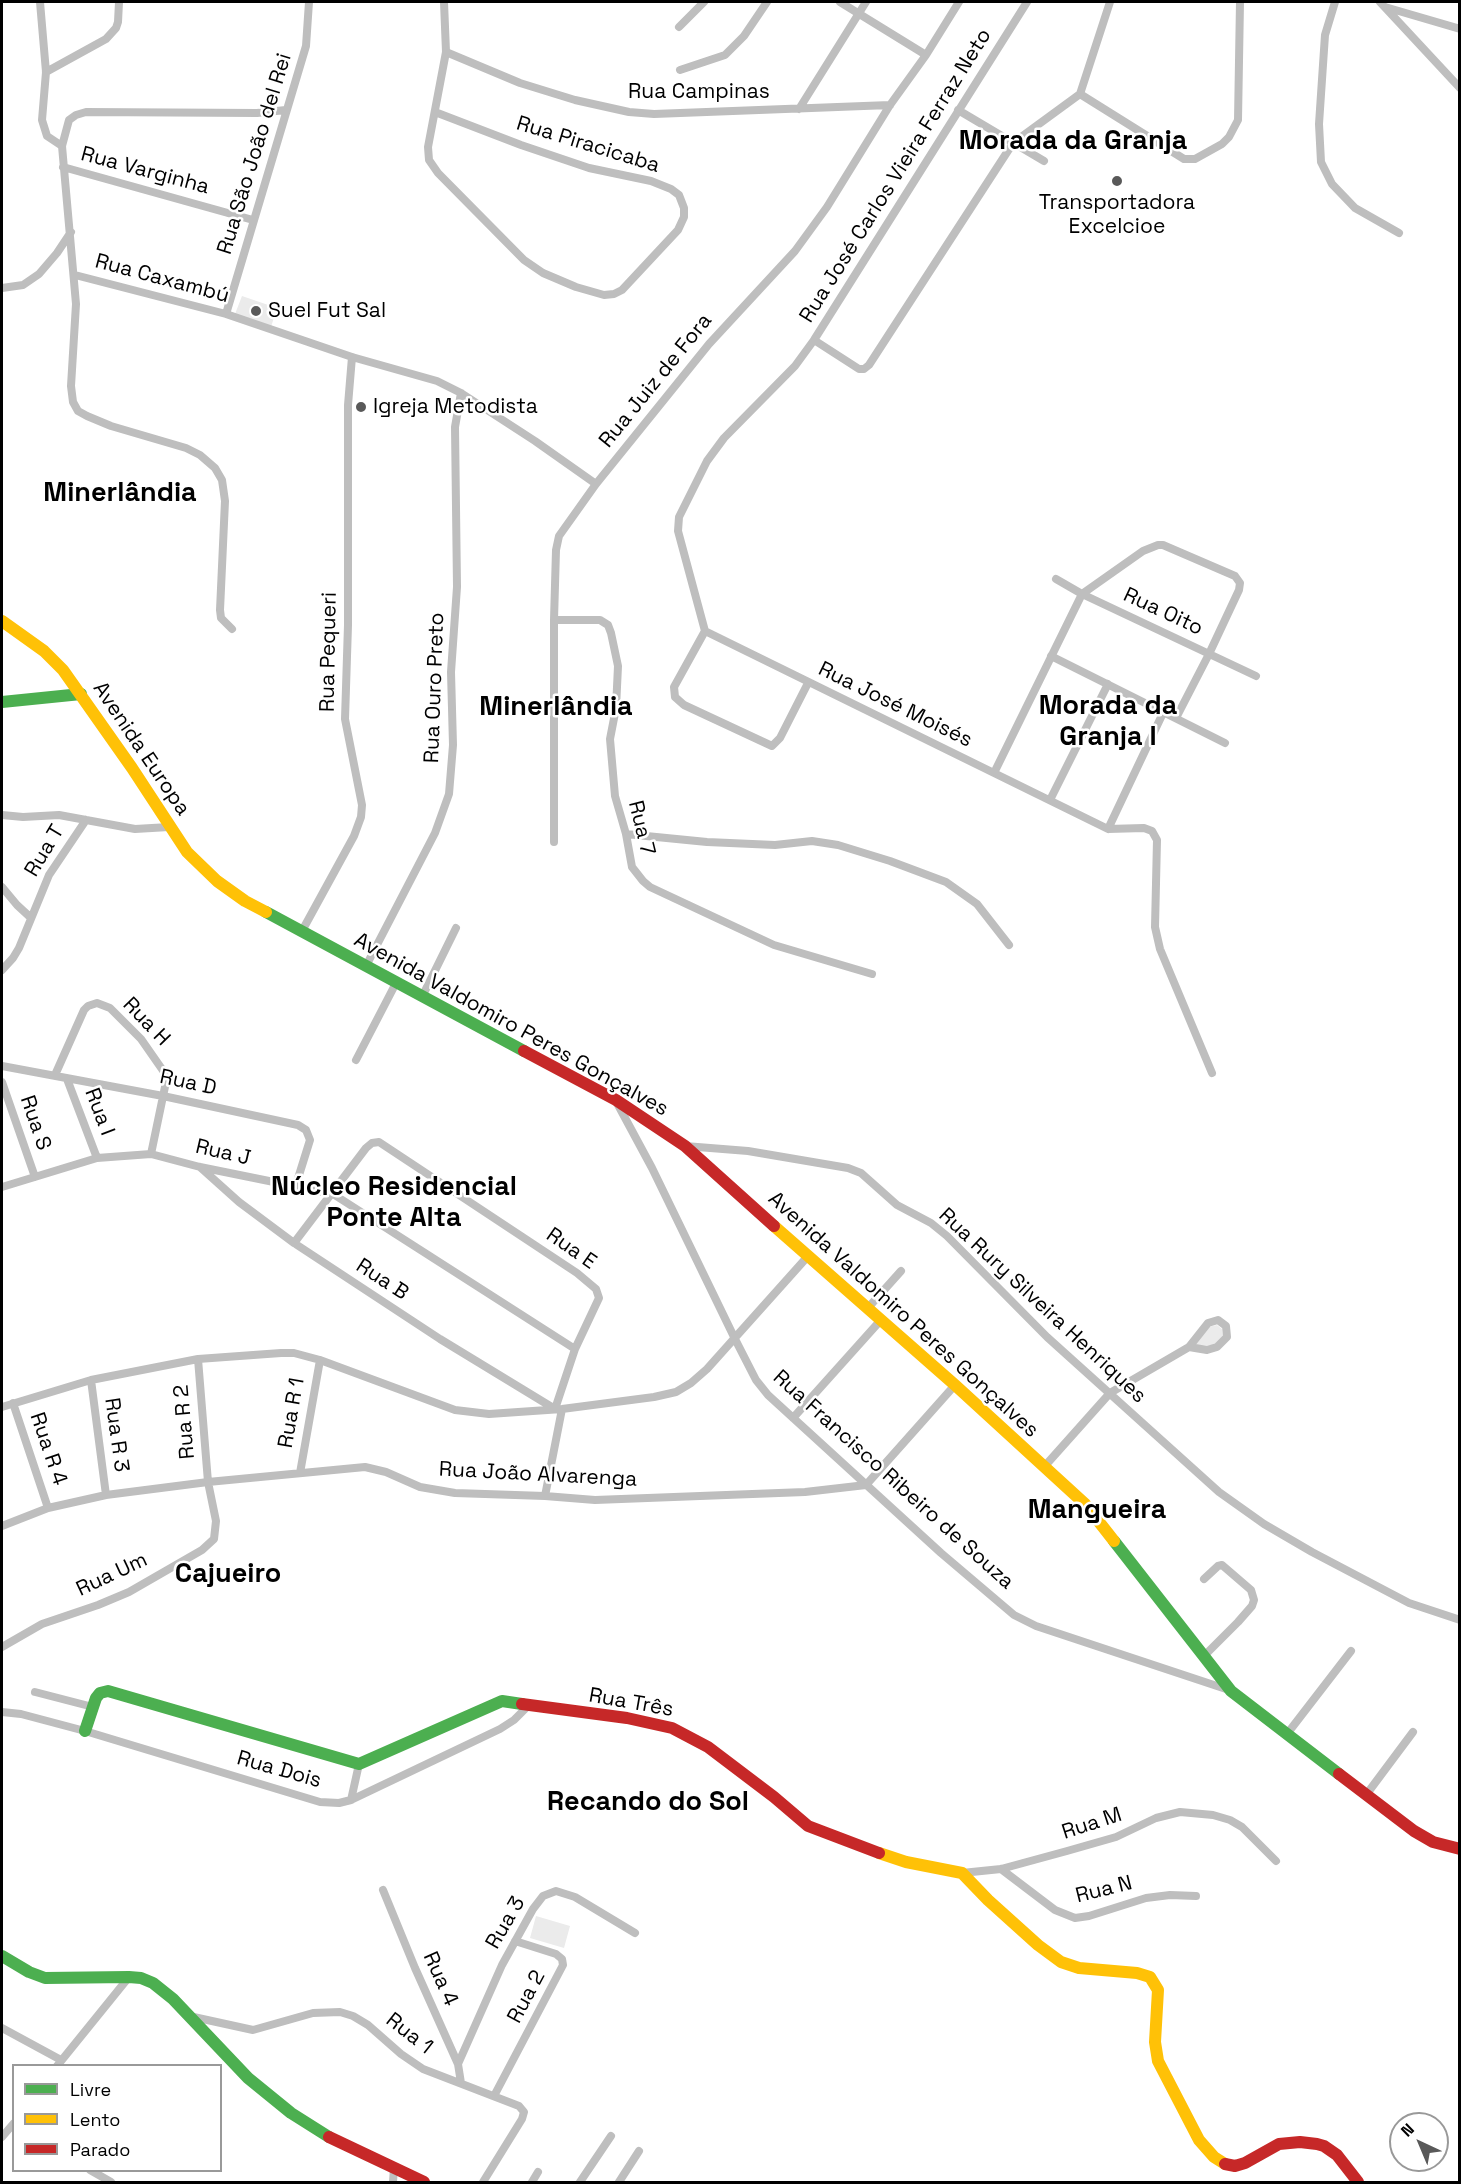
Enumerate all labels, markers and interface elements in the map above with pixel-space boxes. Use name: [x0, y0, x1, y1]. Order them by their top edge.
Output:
street label: Rua José Carlos Vieira Ferraz Neto: [795, 24, 997, 328]
street label: Rua São João del Rei: [212, 50, 298, 258]
street label: Rua Campinas: [628, 79, 770, 105]
street label: Rua Piracicaba: [513, 111, 663, 179]
district label: Morada da Granja: [959, 126, 1187, 158]
street label: Rua Varginha: [78, 142, 212, 200]
marker: Transportadora Excelcioe: [1110, 174, 1124, 188]
place label: Transportadora Excelcioe: [1039, 190, 1195, 240]
street label: Rua Caxambú: [92, 249, 232, 309]
place label: Suel Fut Sal: [268, 298, 386, 324]
marker: Suel Fut Sal: [249, 304, 263, 318]
street label: Rua Juiz de Fora: [594, 309, 718, 453]
place label: Igreja Metodista: [373, 394, 538, 420]
marker: Igreja Metodista: [354, 400, 368, 414]
district label: Minerlândia: [43, 478, 197, 510]
street label: Rua Oito: [1119, 583, 1207, 641]
street label: Rua Pequeri: [315, 592, 343, 712]
street label: Rua Ouro Preto: [420, 612, 450, 764]
street label: Rua José Moisés: [814, 657, 976, 753]
street label: Avenida Europa: [87, 677, 195, 821]
district label: Morada da Granja I: [1039, 691, 1177, 754]
district label: Minerlândia: [479, 692, 633, 724]
street label: Rua 7: [622, 798, 660, 858]
street label: Rua T: [20, 821, 70, 881]
street label: Avenida Valdomiro Peres Gonçalves: [350, 928, 672, 1122]
street label: Rua H: [117, 993, 175, 1051]
street label: Rua D: [157, 1065, 219, 1101]
street label: Rua I: [79, 1085, 119, 1139]
street label: Rua S: [14, 1092, 56, 1154]
street label: Rua J: [193, 1134, 253, 1172]
district label: Núcleo Residencial Ponte Alta: [271, 1172, 517, 1235]
street label: Avenida Valdomiro Peres Gonçalves: [763, 1187, 1043, 1443]
street label: Rua Rury Silveira Henriques: [933, 1203, 1151, 1409]
street label: Rua E: [541, 1223, 601, 1275]
street label: Rua B: [351, 1254, 413, 1306]
street label: Rua Francisco Ribeiro de Souza: [767, 1365, 1019, 1595]
street label: Rua R 1: [273, 1376, 311, 1450]
street label: Rua R 2: [169, 1384, 201, 1460]
street label: Rua R 3: [98, 1396, 134, 1474]
street label: Rua R 4: [24, 1409, 72, 1489]
street label: Rua João Alvarenga: [438, 1457, 638, 1493]
district label: Mangueira: [1028, 1495, 1166, 1527]
street label: Rua Um: [72, 1548, 152, 1602]
district label: Cajueiro: [175, 1559, 281, 1591]
street label: Rua Três: [587, 1683, 675, 1723]
street label: Rua Dois: [234, 1746, 324, 1794]
district label: Recando do Sol: [547, 1787, 749, 1819]
street label: Rua M: [1059, 1802, 1125, 1846]
street label: Rua N: [1073, 1871, 1135, 1909]
street label: Rua 3: [481, 1892, 531, 1954]
street label: Rua 4: [417, 1948, 463, 2010]
street label: Rua 2: [503, 1966, 551, 2028]
street label: Rua 1: [381, 2008, 437, 2060]
legend: [12, 2064, 222, 2172]
text: Livre: [70, 2078, 111, 2101]
text: Lento: [70, 2108, 120, 2131]
north arrow: [1389, 2112, 1449, 2172]
text: N: [1396, 2119, 1419, 2141]
text: Parado: [70, 2138, 130, 2161]

